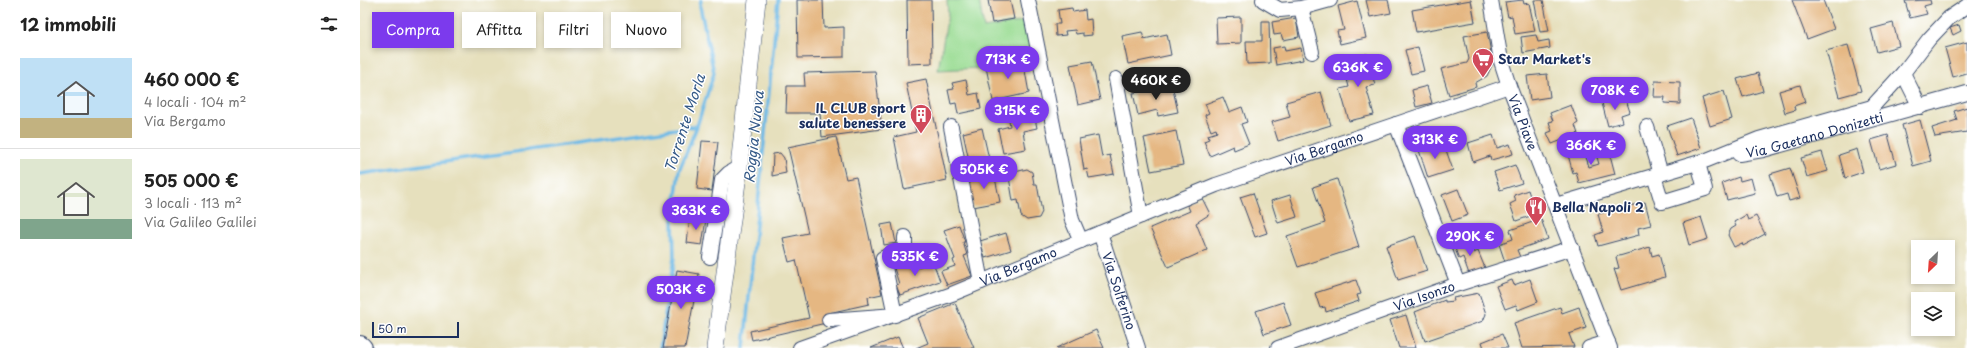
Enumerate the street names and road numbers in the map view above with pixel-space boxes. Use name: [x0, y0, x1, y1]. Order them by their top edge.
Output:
street label: Via Piave: [1504, 91, 1543, 153]
street label: Via Gaetano Donizetti: [1744, 107, 1885, 162]
street label: Via Bergamo: [1282, 126, 1366, 170]
street label: Via Bergamo: [977, 242, 1059, 291]
street label: Via Solferino: [1098, 249, 1141, 332]
street label: Via Isonzo: [1390, 276, 1457, 315]

